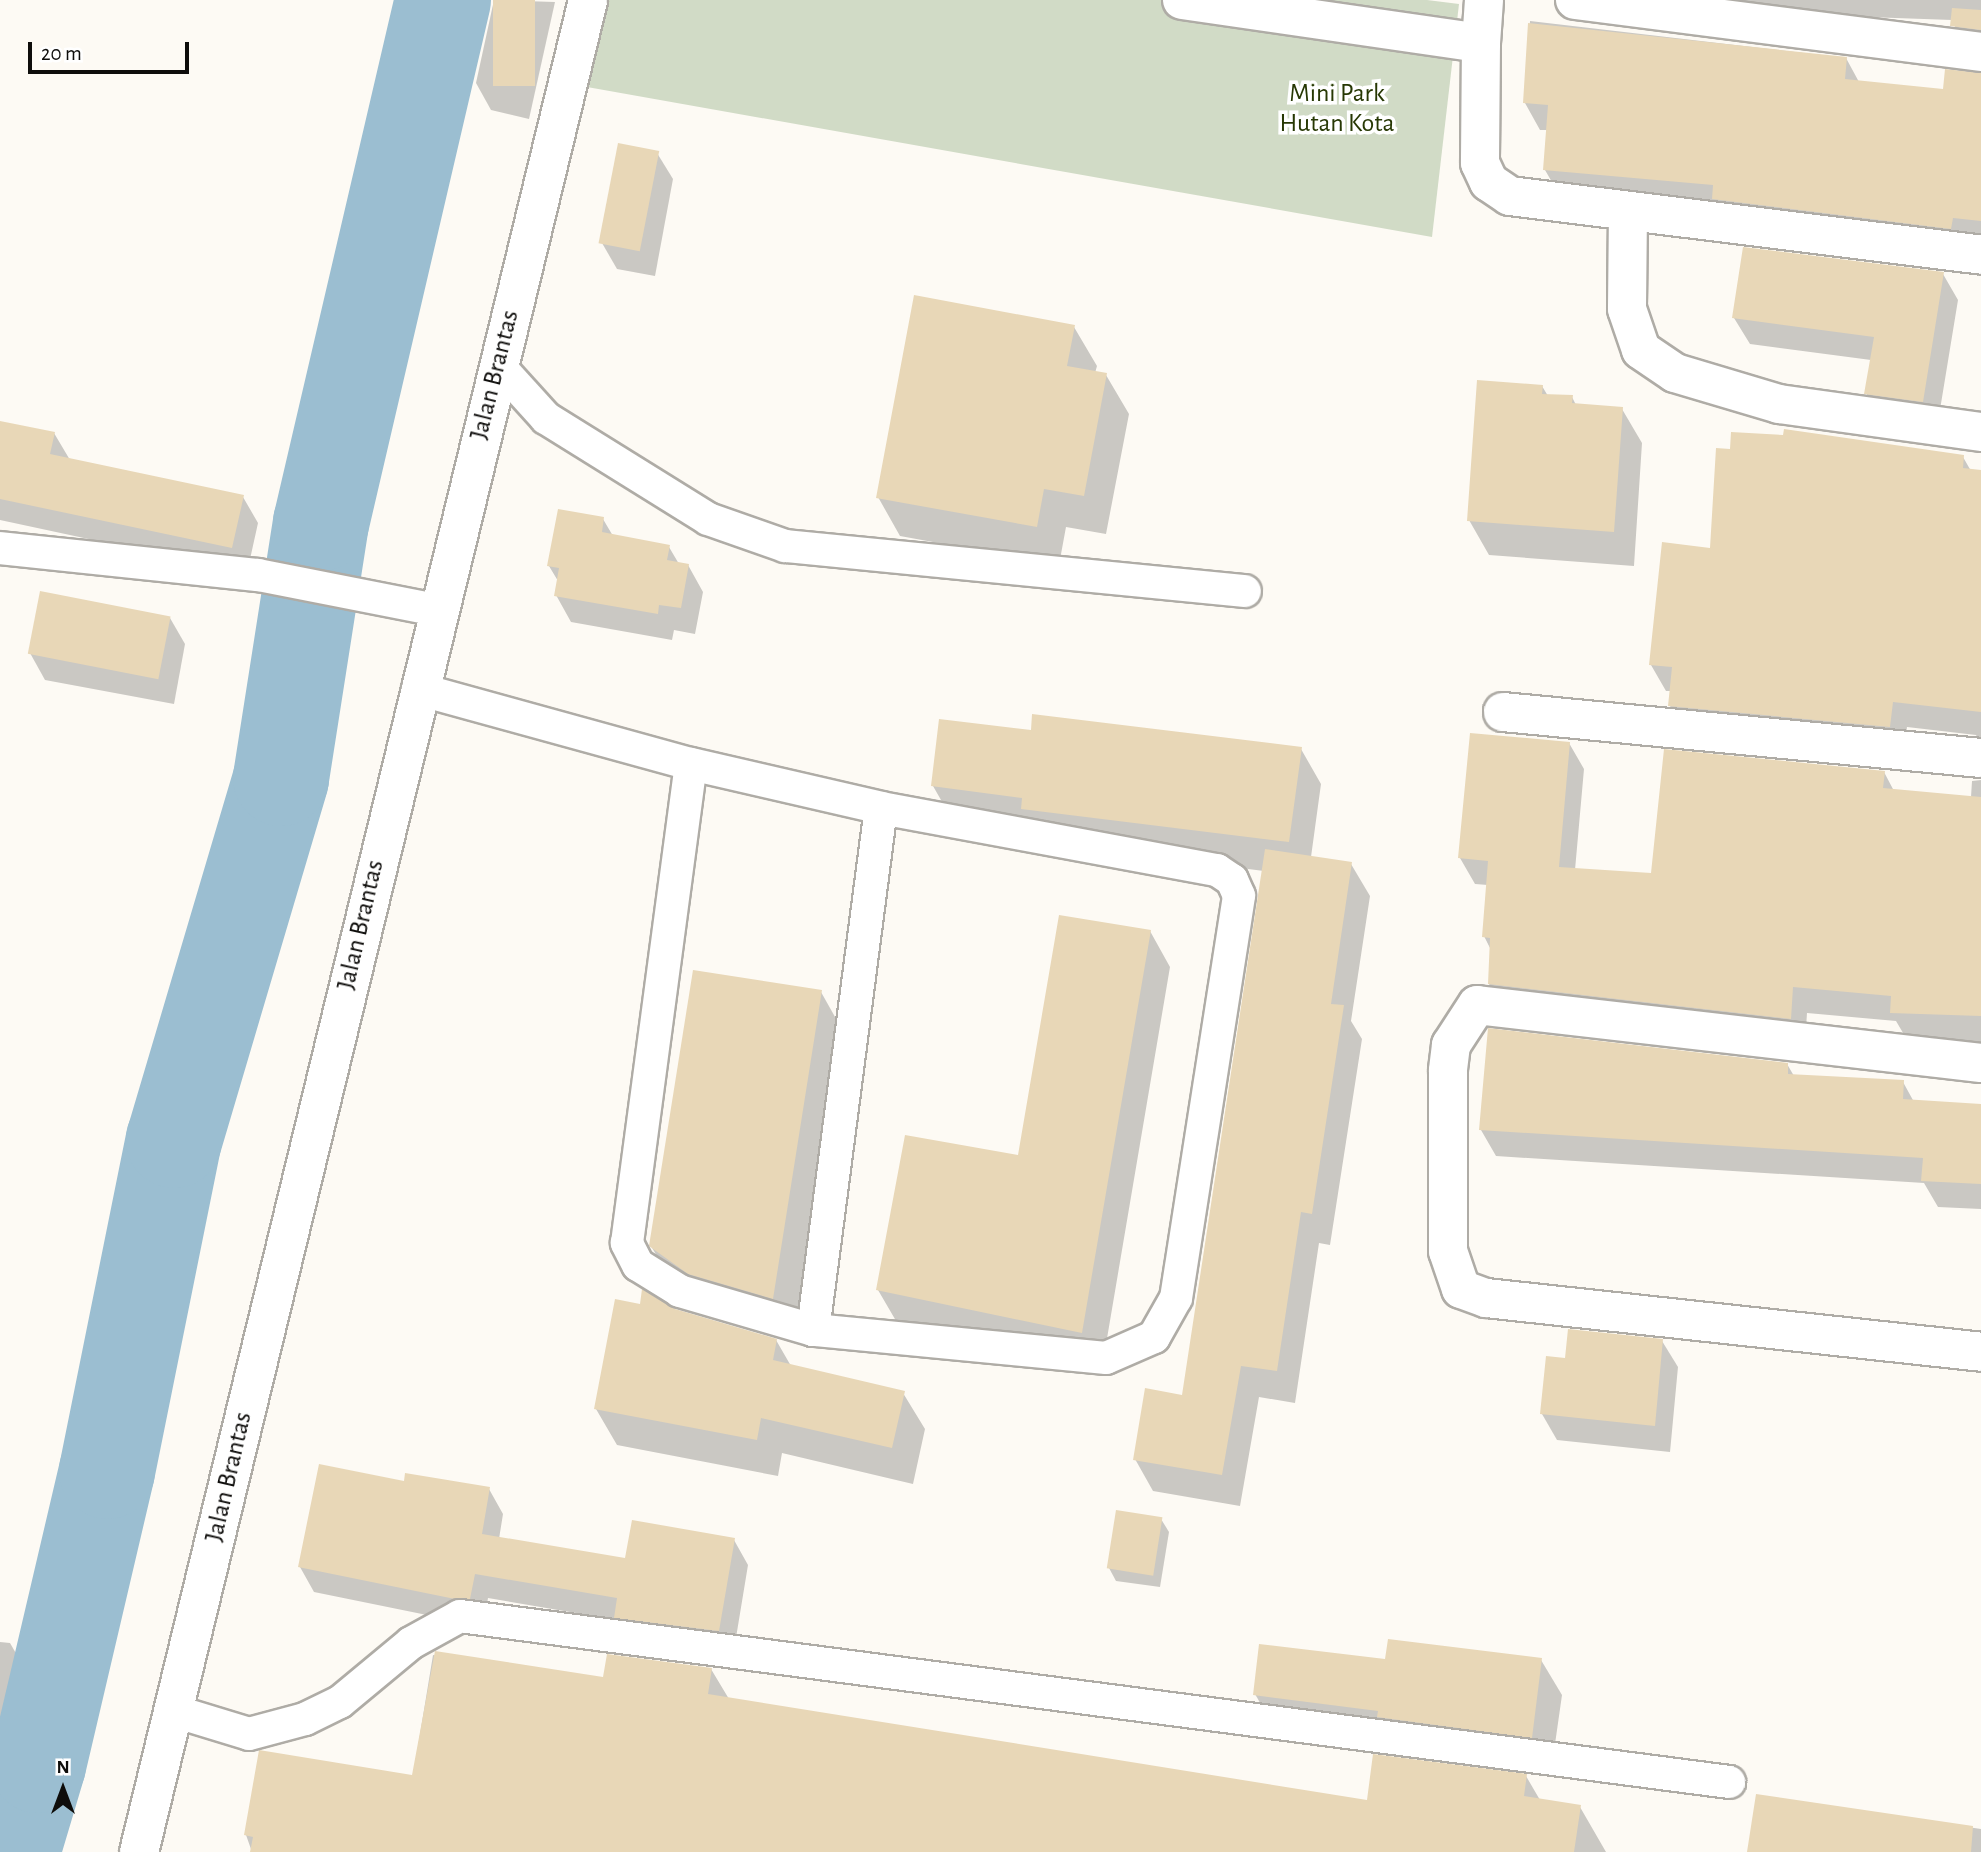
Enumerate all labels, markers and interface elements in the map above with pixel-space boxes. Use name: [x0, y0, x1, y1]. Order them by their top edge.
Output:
scale bar: [32, 28, 192, 72]
text: 20 m: [41, 43, 82, 64]
park label: Mini Park Hutan Kota: [1279, 78, 1395, 140]
street label: Jalan Brantas: [464, 307, 526, 443]
street label: Jalan Brantas: [331, 857, 391, 993]
street label: Jalan Brantas: [199, 1409, 259, 1545]
north arrow: [28, 1754, 98, 1824]
text: N: [56, 1758, 70, 1777]

